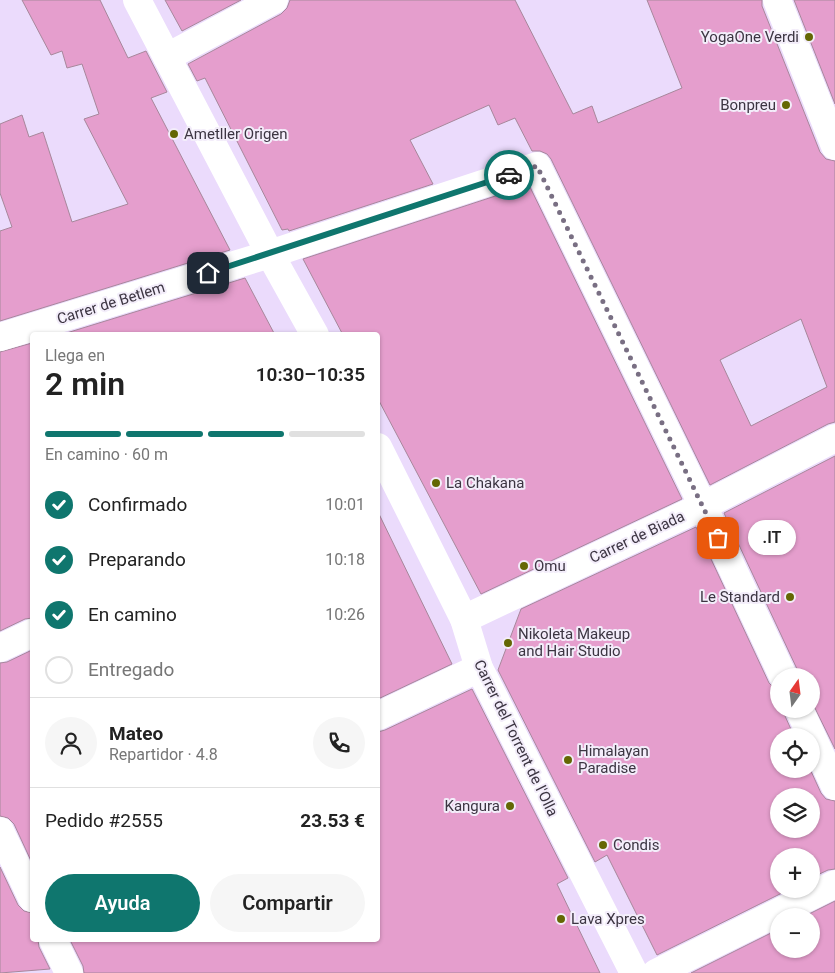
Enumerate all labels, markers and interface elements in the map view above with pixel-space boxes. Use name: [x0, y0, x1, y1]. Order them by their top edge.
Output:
place label: YogaOne Verdi: [701, 28, 799, 46]
marker: YogaOne Verdi: [803, 31, 815, 43]
place label: Bonpreu: [720, 96, 776, 114]
marker: Bonpreu: [780, 99, 792, 111]
place label: Ametller Origen: [184, 125, 288, 143]
marker: Ametller Origen: [168, 128, 180, 140]
courier: [484, 150, 534, 200]
icon: car: [495, 161, 523, 189]
pin: [187, 252, 229, 294]
icon: home: [194, 259, 222, 287]
street label: Carrer de Betlem: [55, 278, 167, 328]
text: Llega en: [45, 346, 105, 365]
text: 10:30–10:35: [256, 363, 365, 386]
text: 2 min: [45, 365, 125, 403]
text: En camino · 60 m: [45, 445, 168, 464]
place label: La Chakana: [446, 474, 524, 492]
marker: La Chakana: [430, 477, 442, 489]
icon: check: [45, 491, 73, 519]
text: Confirmado: [88, 493, 187, 516]
text: 10:01: [325, 495, 365, 514]
street label: Carrer de Biada: [587, 507, 687, 567]
pin: [697, 517, 739, 559]
callout: .IT: [748, 520, 796, 556]
icon: bag: [704, 524, 732, 552]
text: .IT: [763, 528, 781, 547]
icon: check: [45, 546, 73, 574]
text: Preparando: [88, 548, 186, 571]
text: 10:18: [325, 550, 365, 569]
place label: Omu: [534, 557, 566, 575]
marker: Omu: [518, 560, 530, 572]
place label: Le Standard: [700, 588, 780, 606]
marker: Le Standard: [784, 591, 796, 603]
icon: check: [45, 601, 73, 629]
text: En camino: [88, 603, 177, 626]
text: 10:26: [325, 605, 365, 624]
place label: Nikoleta Makeup and Hair Studio: [518, 625, 630, 660]
marker: Nikoleta Makeup and Hair Studio: [502, 637, 514, 649]
street label: Carrer del Torrent de l'Olla: [470, 657, 562, 819]
text: Entregado: [88, 658, 174, 681]
north arrow: [770, 668, 820, 718]
map controls: [770, 668, 820, 958]
button: person: [45, 717, 97, 769]
button: phone: [313, 717, 365, 769]
text: Mateo: [109, 722, 163, 745]
button: locate: [770, 728, 820, 778]
place label: Himalayan Paradise: [578, 742, 649, 777]
text: Repartidor · 4.8: [109, 745, 218, 764]
marker: Himalayan Paradise: [562, 754, 574, 766]
button: layers: [770, 788, 820, 838]
place label: Kangura: [445, 797, 500, 815]
marker: Kangura: [504, 800, 516, 812]
text: Pedido #2555: [45, 809, 163, 832]
text: 23.53 €: [300, 809, 365, 832]
place label: Condis: [613, 836, 659, 854]
marker: Condis: [597, 839, 609, 851]
button: +: [770, 848, 820, 898]
button: Ayuda: [45, 874, 200, 932]
button: Compartir: [210, 874, 365, 932]
button: −: [770, 908, 820, 958]
place label: Lava Xpres: [571, 910, 645, 928]
marker: Lava Xpres: [555, 913, 567, 925]

